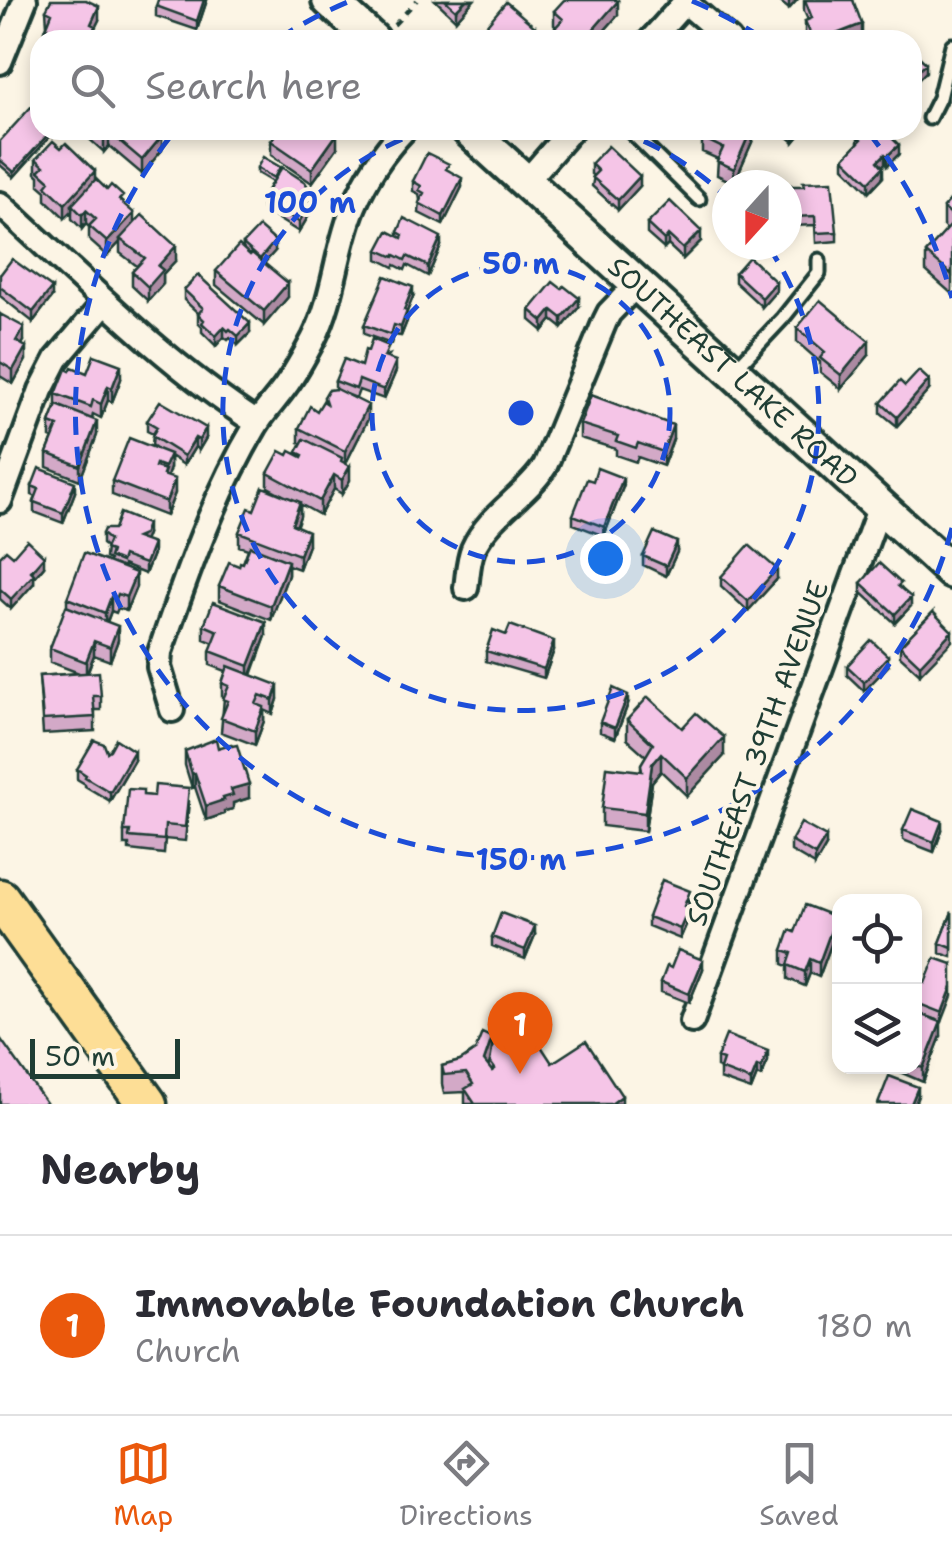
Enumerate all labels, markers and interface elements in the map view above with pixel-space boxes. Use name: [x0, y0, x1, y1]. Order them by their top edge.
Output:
search box: [30, 30, 922, 140]
icon: search: [65, 58, 120, 113]
text: Search here: [145, 60, 362, 111]
north arrow: [712, 170, 802, 260]
text: 100 m: [264, 182, 356, 223]
text: 50 m: [482, 243, 560, 284]
street label: SOUTHEAST LAKE ROAD: [600, 248, 866, 496]
centre of rings: [503, 395, 539, 431]
your location: [580, 533, 631, 584]
street label: SOUTHEAST 39TH AVENUE: [677, 575, 837, 931]
text: 150 m: [476, 839, 566, 880]
map controls: [832, 894, 922, 1074]
button: locate: [832, 894, 922, 984]
button: layers: [832, 984, 922, 1074]
pin: 1: [488, 992, 552, 1074]
scale bar: [30, 1034, 180, 1078]
text: 50 m: [45, 1037, 115, 1075]
text: Nearby: [40, 1141, 200, 1197]
text: Immovable Foundation Church: [135, 1278, 744, 1329]
text: 1: [65, 1304, 80, 1347]
text: 180 m: [816, 1304, 912, 1347]
text: Church: [135, 1329, 241, 1372]
tab: Map: [113, 1436, 173, 1534]
tab: Directions: [400, 1436, 533, 1534]
tab: Saved: [759, 1436, 839, 1534]

